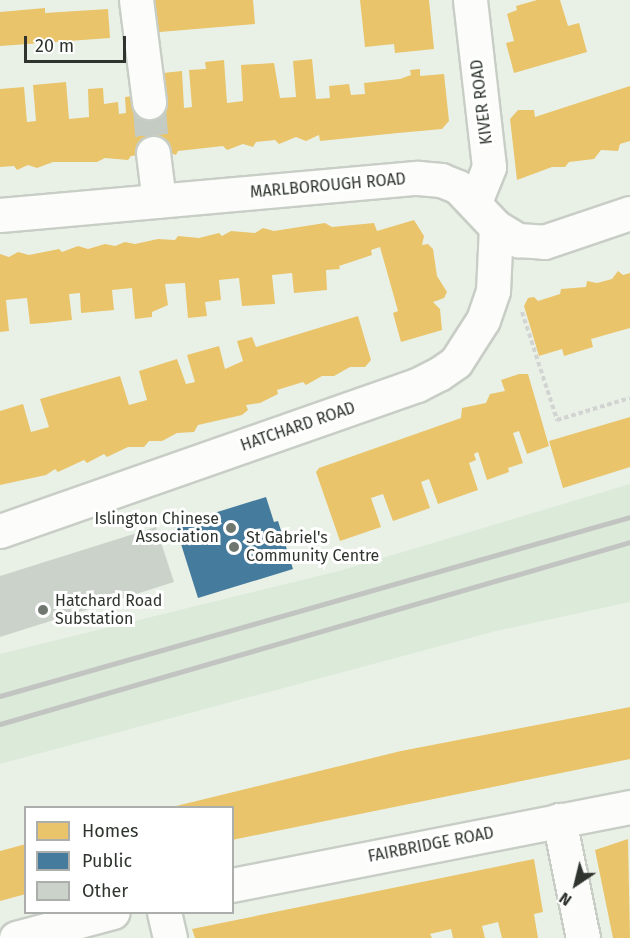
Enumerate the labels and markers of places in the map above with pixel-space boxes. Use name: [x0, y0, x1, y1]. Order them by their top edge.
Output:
place label: Islington Chinese Association: [94, 509, 219, 547]
marker: Islington Chinese Association: [224, 521, 238, 535]
place label: St Gabriel's Community Centre: [246, 528, 379, 566]
marker: St Gabriel's Community Centre: [227, 540, 241, 554]
place label: Hatchard Road Substation: [55, 591, 162, 629]
marker: Hatchard Road Substation: [36, 603, 50, 617]

